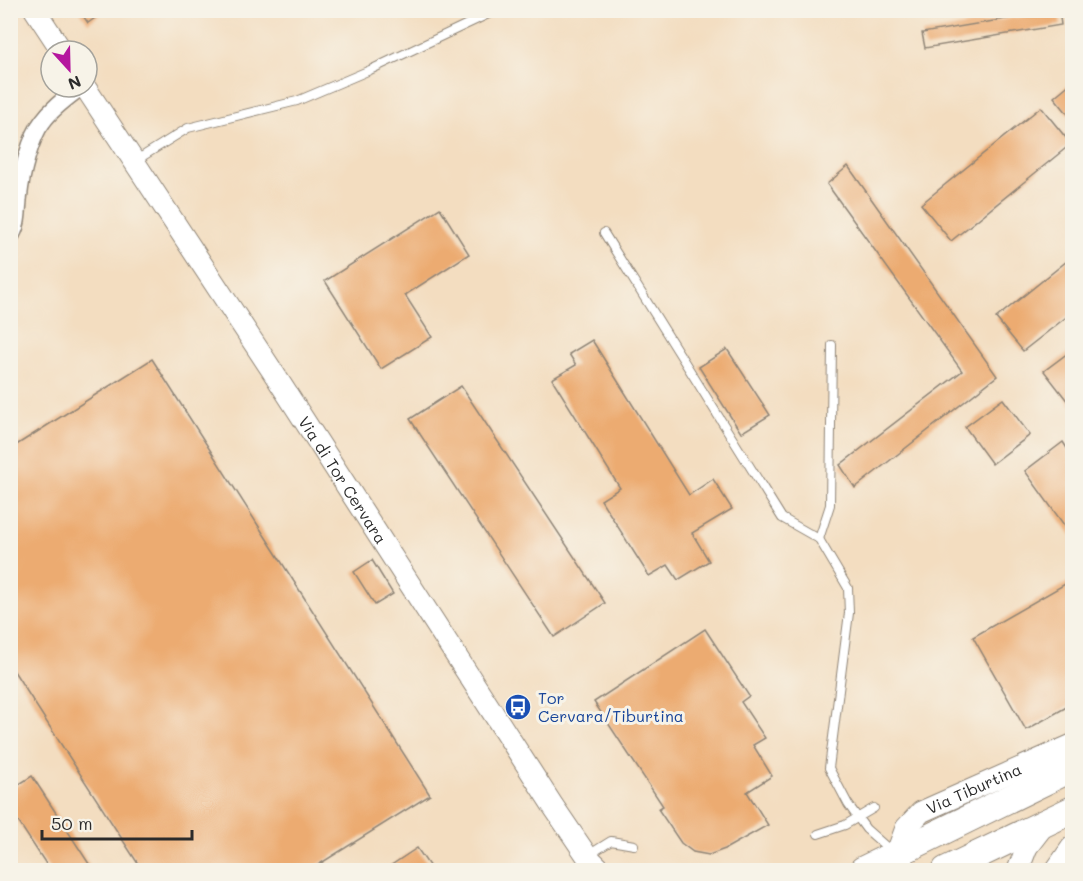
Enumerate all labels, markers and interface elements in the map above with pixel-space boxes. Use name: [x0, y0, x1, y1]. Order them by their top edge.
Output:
north arrow: [39, 39, 99, 99]
text: N: [65, 71, 84, 95]
street label: Via di Tor Cervara: [294, 412, 392, 548]
place label: Tor Cervara/Tiburtina: [538, 687, 684, 726]
bus stop icon: Tor Cervara/Tiburtina: [503, 692, 533, 722]
street label: Via Tiburtina: [923, 758, 1024, 818]
scale bar: [42, 803, 192, 841]
text: 50 m: [51, 811, 93, 835]

